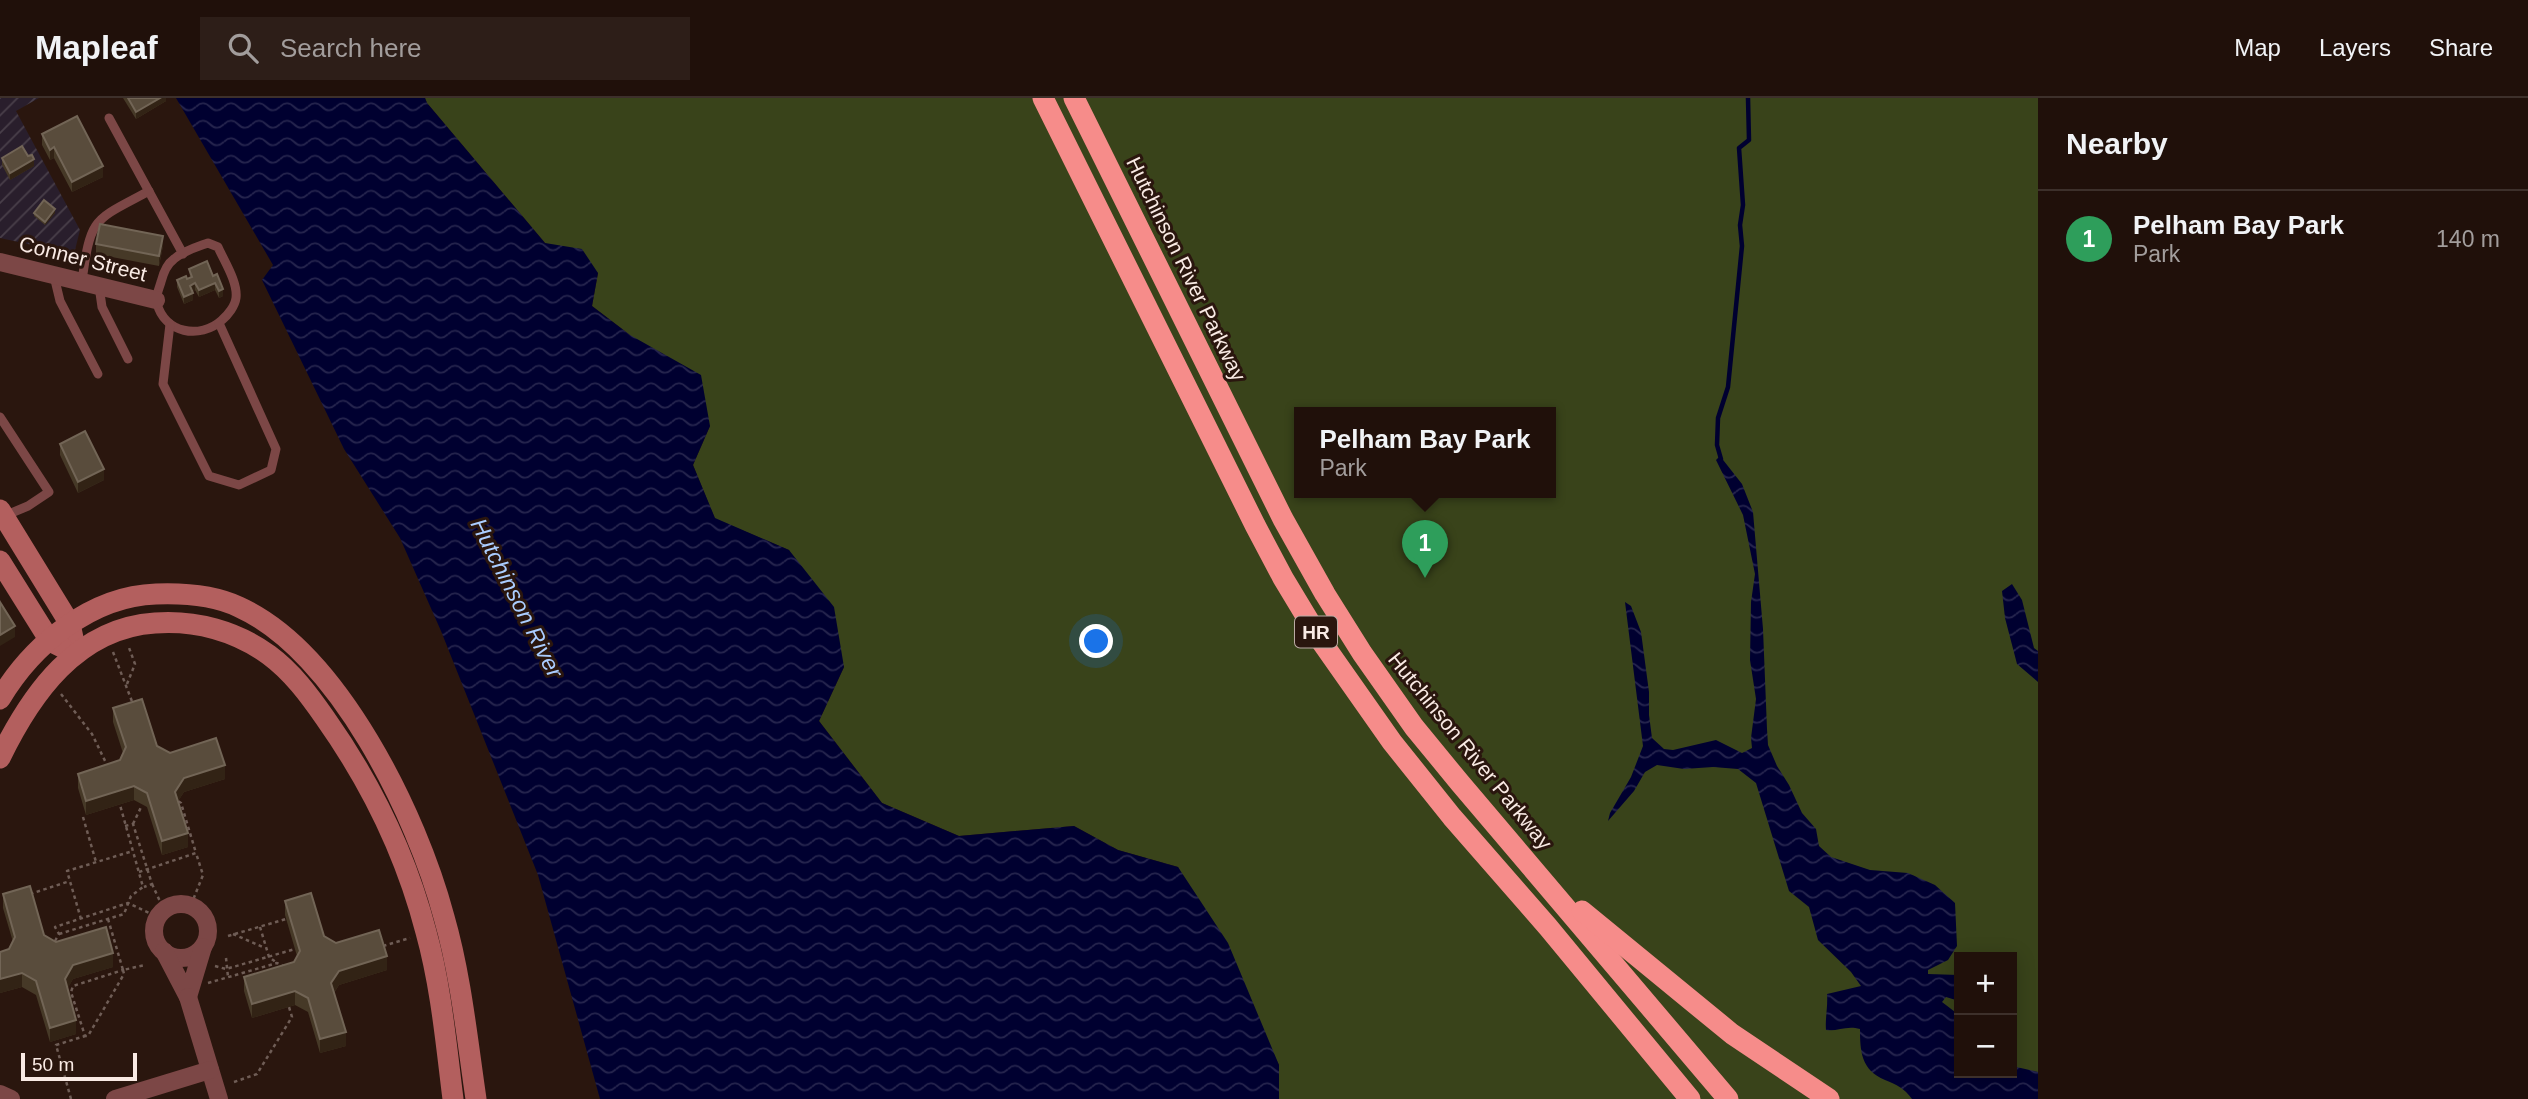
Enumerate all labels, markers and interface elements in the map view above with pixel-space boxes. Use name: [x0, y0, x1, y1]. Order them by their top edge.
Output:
search box: [200, 17, 690, 80]
text: Mapleaf: [35, 29, 158, 66]
icon: search: [224, 29, 262, 67]
text: Search here: [280, 33, 422, 63]
text: Map: [2234, 34, 2281, 61]
text: Layers: [2319, 34, 2391, 61]
text: Share: [2429, 34, 2493, 61]
text: Nearby: [2066, 127, 2168, 160]
street label: Hutchinson River Parkway: [1122, 153, 1251, 385]
text: Pelham Bay Park: [2133, 210, 2344, 240]
text: 1: [2083, 226, 2095, 252]
text: 140 m: [2436, 226, 2500, 252]
street label: Conner Street: [17, 232, 149, 286]
text: Park: [2133, 241, 2180, 267]
popup: [1294, 407, 1556, 498]
text: Pelham Bay Park: [1319, 424, 1531, 454]
text: Park: [1319, 455, 1367, 481]
water label: Hutchinson River: [466, 514, 569, 683]
pin: 1: [1402, 520, 1448, 578]
road number: HR: [1295, 617, 1337, 648]
your location: [1079, 624, 1113, 658]
street label: Hutchinson River Parkway: [1384, 648, 1557, 854]
map controls: [1954, 952, 2017, 1078]
button: +: [1954, 952, 2017, 1015]
button: −: [1954, 1015, 2017, 1078]
scale bar: [21, 1050, 136, 1082]
text: 50 m: [32, 1054, 74, 1075]

